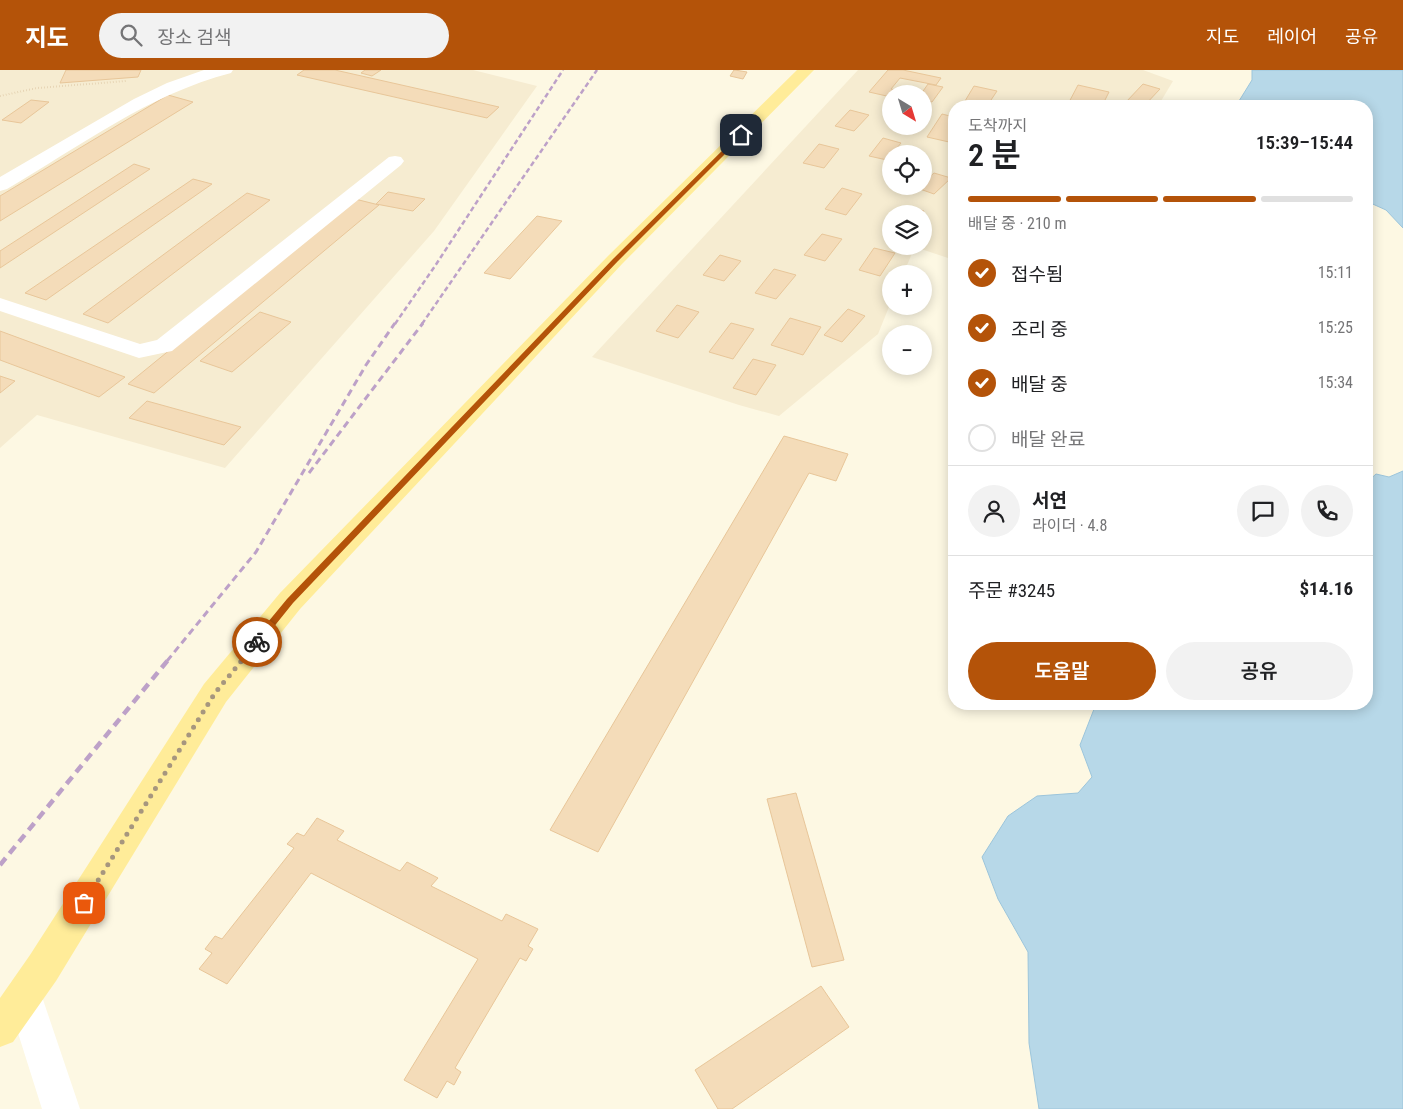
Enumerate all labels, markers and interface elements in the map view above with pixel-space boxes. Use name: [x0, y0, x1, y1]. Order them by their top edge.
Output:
search box: [99, 13, 449, 58]
icon: search: [117, 21, 145, 49]
text: 지도: [25, 24, 69, 52]
text: 장소 검색: [157, 26, 231, 49]
text: 지도: [1206, 26, 1239, 47]
text: 레이어: [1267, 26, 1317, 47]
text: 공유: [1345, 26, 1378, 47]
north arrow: [882, 85, 932, 135]
map controls: [882, 85, 932, 375]
pin: [720, 114, 762, 156]
text: 도착까지: [968, 116, 1027, 135]
icon: home: [727, 121, 755, 149]
text: 15:39–15:44: [1256, 131, 1353, 154]
text: 2 분: [968, 136, 1021, 174]
button: locate: [882, 145, 932, 195]
button: layers: [882, 205, 932, 255]
text: 배달 중 · 210 m: [968, 214, 1067, 233]
icon: check: [968, 259, 996, 287]
text: 접수됨: [1011, 263, 1063, 286]
text: 15:11: [1318, 263, 1353, 282]
button: +: [882, 265, 932, 315]
icon: check: [968, 314, 996, 342]
text: 조리 중: [1011, 318, 1068, 341]
text: 15:25: [1318, 318, 1353, 337]
button: −: [882, 325, 932, 375]
icon: check: [968, 369, 996, 397]
text: 배달 중: [1011, 373, 1068, 396]
text: 15:34: [1318, 373, 1353, 392]
text: 배달 완료: [1011, 428, 1085, 451]
button: person: [968, 485, 1020, 537]
button: chat: [1237, 485, 1289, 537]
button: phone: [1301, 485, 1353, 537]
text: 서연: [1032, 489, 1067, 512]
text: 라이더 · 4.8: [1032, 516, 1107, 535]
text: $14.16: [1299, 577, 1353, 600]
text: 주문 #3245: [968, 579, 1055, 602]
courier: [232, 617, 282, 667]
icon: bike: [243, 628, 271, 656]
button: 도움말: [968, 642, 1156, 700]
button: 공유: [1166, 642, 1353, 700]
pin: [63, 882, 105, 924]
icon: bag: [70, 889, 98, 917]

